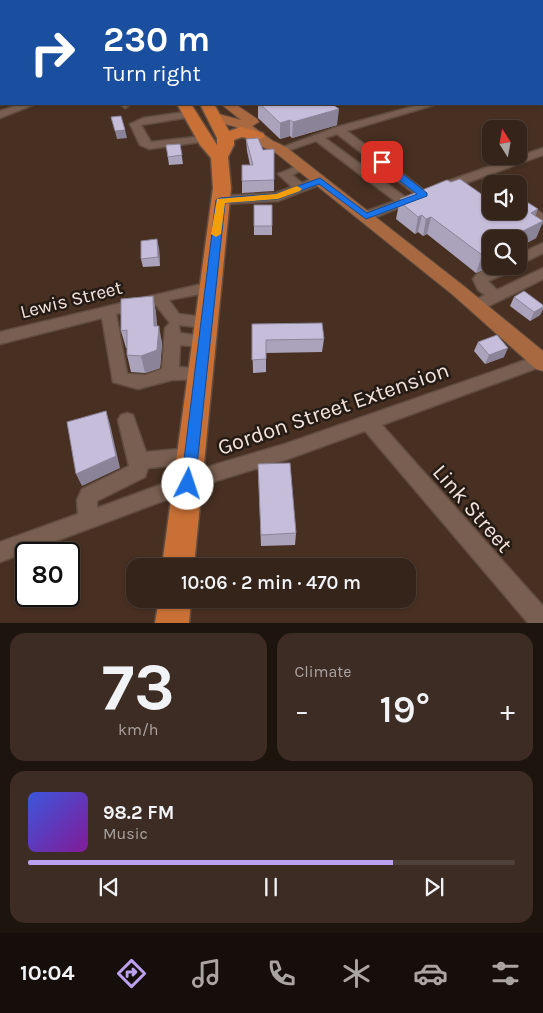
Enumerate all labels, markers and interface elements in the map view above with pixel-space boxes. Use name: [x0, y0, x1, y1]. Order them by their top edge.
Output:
text: 230 m: [103, 19, 210, 60]
icon: right: [20, 20, 85, 85]
text: Turn right: [103, 61, 201, 87]
north arrow: [482, 120, 528, 165]
map controls: [482, 120, 527, 275]
pin: [361, 141, 403, 183]
icon: arrive: [368, 148, 396, 176]
button: sound: [482, 175, 527, 220]
button: search: [482, 230, 527, 275]
street label: Lewis Street: [18, 277, 125, 323]
street label: Gordon Street Extension: [214, 357, 453, 461]
position arrow: [161, 457, 213, 509]
street label: Link Street: [427, 459, 518, 558]
speed limit sign: 80: [15, 542, 80, 607]
text: 10:06 · 2 min · 470 m: [181, 572, 361, 594]
text: 73: [102, 649, 175, 725]
text: Climate: [295, 662, 352, 681]
text: 19°: [380, 687, 430, 732]
text: −: [295, 694, 309, 727]
text: +: [500, 694, 515, 727]
text: km/h: [118, 720, 159, 739]
text: 98.2 FM: [103, 802, 174, 824]
text: Music: [103, 824, 148, 843]
icon: previous: [95, 873, 123, 901]
icon: pause: [257, 873, 285, 901]
icon: next: [420, 873, 448, 901]
icon: directions: [114, 956, 149, 991]
icon: music: [189, 956, 224, 991]
icon: phone: [264, 956, 299, 991]
icon: climate: [339, 956, 374, 991]
icon: car: [413, 956, 448, 991]
icon: filters: [488, 956, 523, 991]
text: 10:04: [20, 960, 75, 986]

